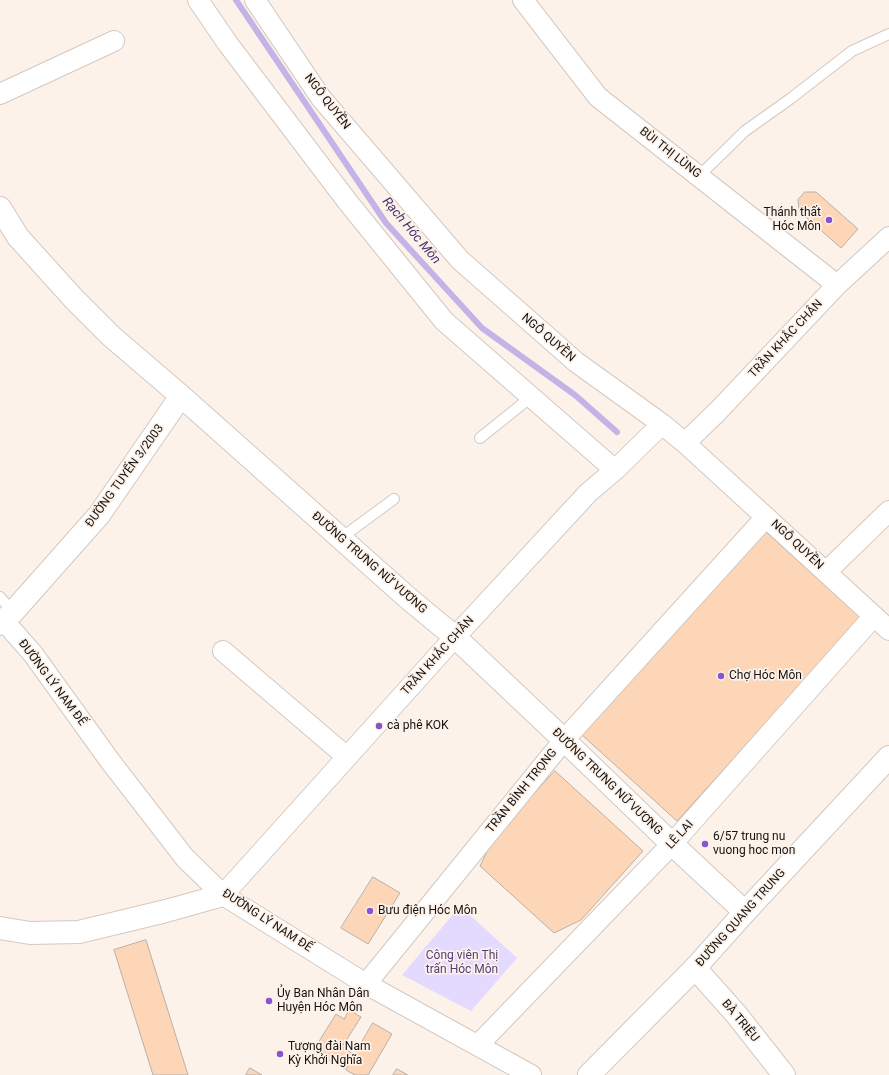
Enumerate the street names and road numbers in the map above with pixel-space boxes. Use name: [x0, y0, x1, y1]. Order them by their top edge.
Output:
street label: NGÔ QUYỀN: [301, 71, 353, 133]
street label: BÙI THỊ LÙNG: [636, 125, 704, 181]
street label: TRẦN KHẮC CHÂN: [746, 297, 826, 381]
street label: NGÔ QUYỀN: [518, 311, 578, 365]
street label: ĐƯỜNG TUYẾN 3/2003: [83, 422, 167, 530]
street label: ĐƯỜNG TRƯNG NỮ VƯƠNG: [309, 509, 429, 617]
street label: NGÔ QUYỀN: [768, 517, 826, 573]
street label: TRẦN KHẮC CHÂN: [399, 613, 477, 699]
street label: ĐƯỜNG LÝ NAM ĐẾ: [15, 637, 89, 729]
street label: ĐƯỜNG TRƯNG NỮ VƯƠNG: [549, 725, 665, 839]
street label: TRẦN BÌNH TRỌNG: [484, 746, 560, 836]
street label: LÊ LAI: [663, 818, 697, 852]
street label: ĐƯỜNG QUANG TRUNG: [693, 866, 789, 970]
street label: ĐƯỜNG LÝ NAM ĐẾ: [219, 887, 315, 955]
street label: BÀ TRIỆU: [718, 997, 762, 1045]

